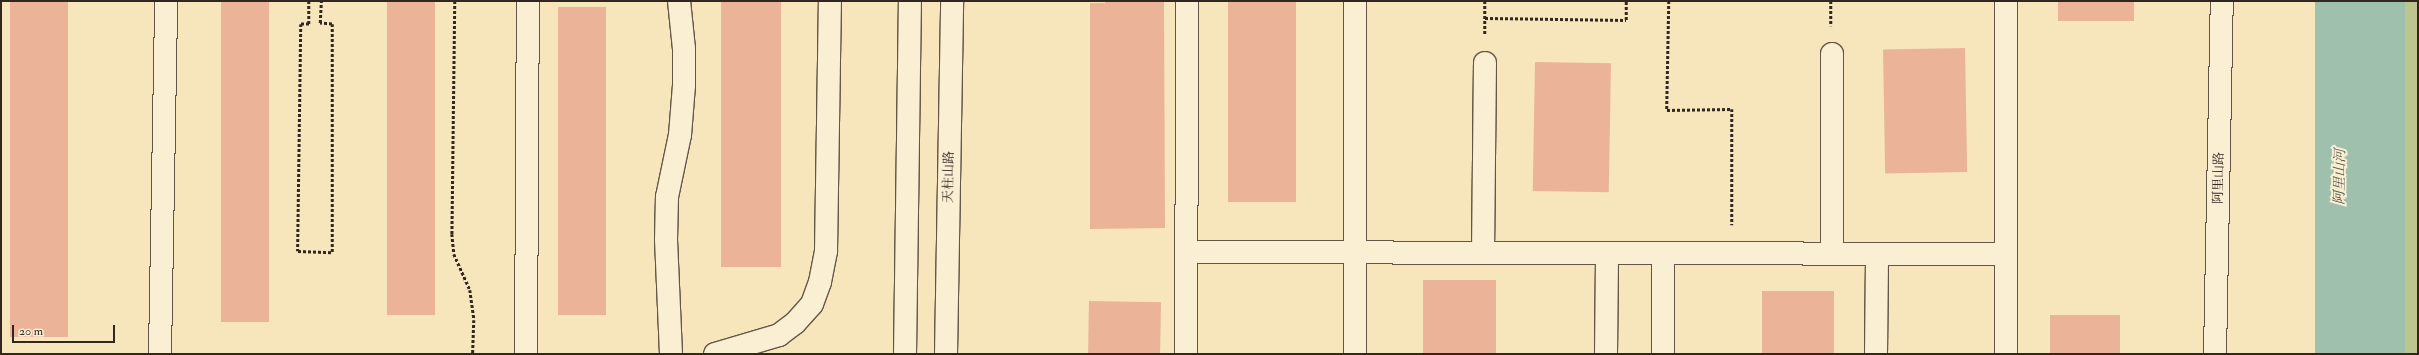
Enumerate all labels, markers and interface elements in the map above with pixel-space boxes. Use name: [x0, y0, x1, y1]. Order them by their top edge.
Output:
water label: 阿里山河: [2331, 149, 2349, 205]
street label: 天柱山路: [941, 151, 957, 203]
street label: 阿里山路: [2211, 152, 2227, 204]
scale bar: [14, 317, 117, 343]
text: 20 m: [19, 324, 43, 339]

